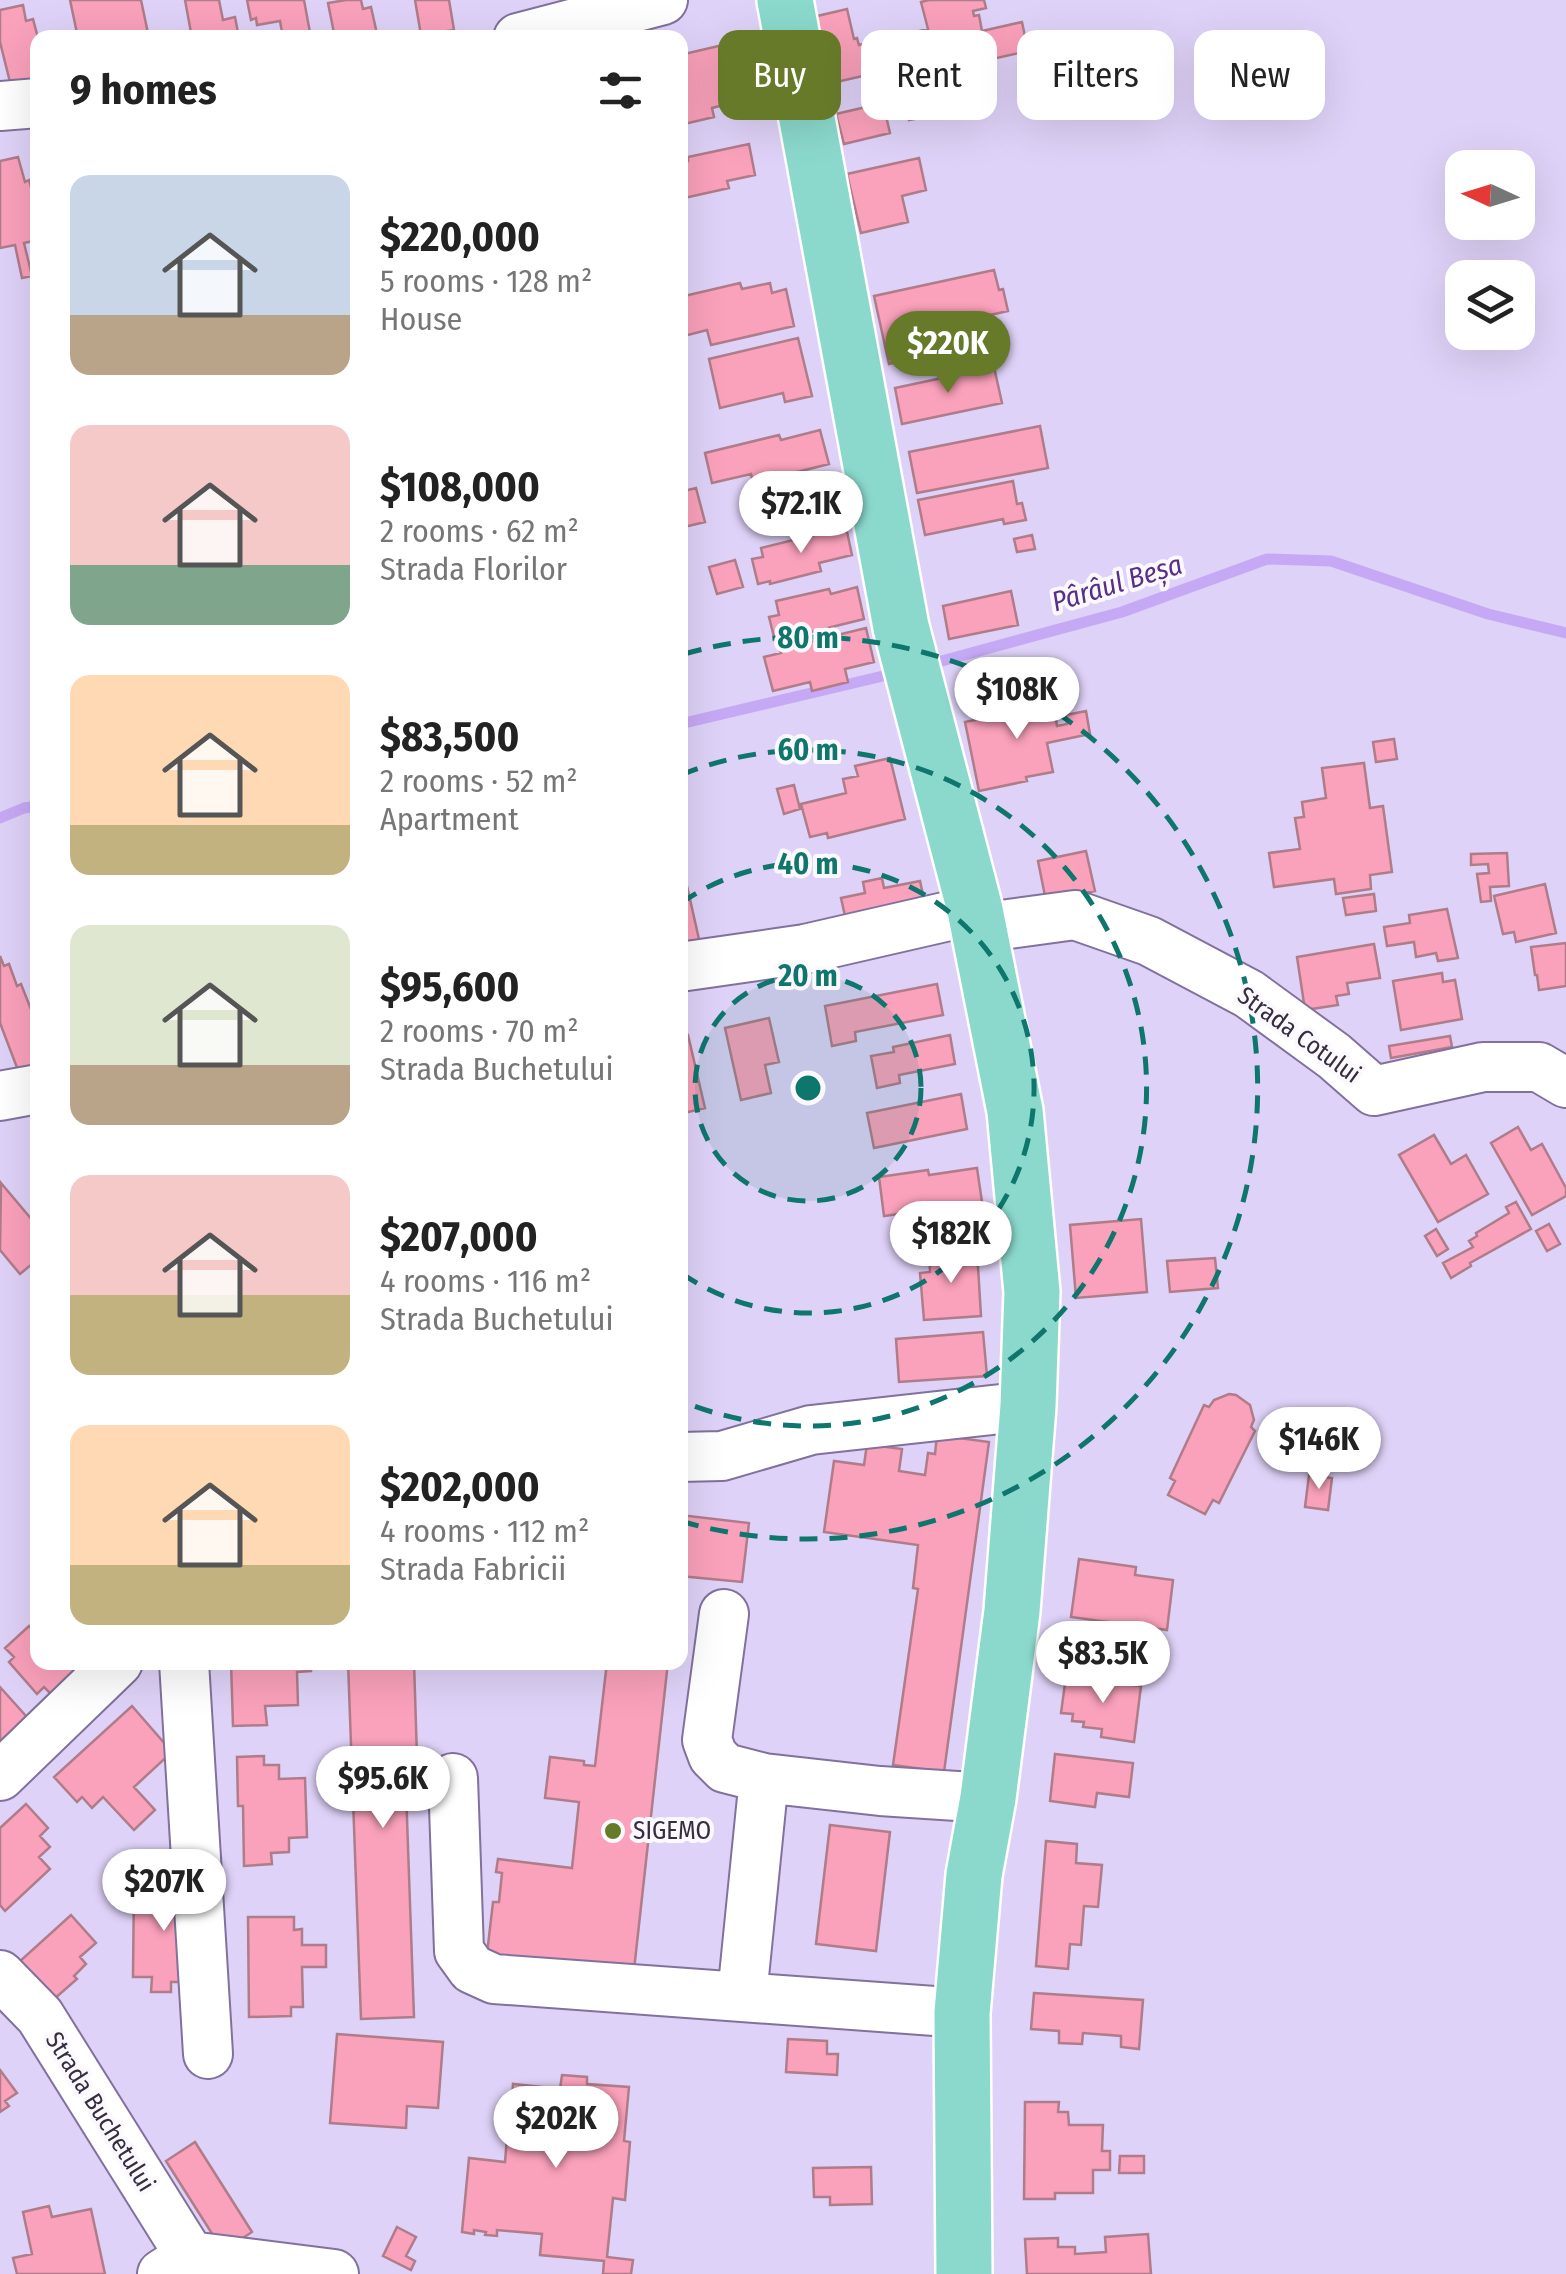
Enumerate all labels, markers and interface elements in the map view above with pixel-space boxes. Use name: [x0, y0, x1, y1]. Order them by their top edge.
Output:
chip: Buy: [718, 30, 841, 120]
chip: Rent: [861, 30, 997, 120]
chip: Filters: [1017, 30, 1174, 120]
chip: New: [1194, 30, 1325, 120]
icon: filters: [593, 63, 648, 118]
text: 9 homes: [70, 65, 217, 115]
north arrow: [1445, 150, 1535, 240]
map controls: [1445, 150, 1535, 350]
text: $220,000: [380, 212, 540, 262]
icon: home: [150, 215, 270, 335]
button: layers: [1445, 260, 1535, 350]
text: 5 rooms · 128 m²: [380, 262, 592, 300]
text: House: [380, 300, 462, 338]
pin: $220K: [878, 311, 1018, 396]
text: $220K: [907, 324, 989, 362]
text: $108,000: [380, 462, 540, 512]
icon: home: [150, 465, 270, 585]
pin: $72.1K: [720, 471, 882, 556]
text: $72.1K: [761, 484, 841, 522]
text: 2 rooms · 62 m²: [380, 512, 579, 550]
water label: Pârâul Beșa: [1048, 548, 1187, 619]
text: Strada Florilor: [380, 550, 567, 588]
text: 80 m: [777, 620, 839, 656]
pin: $108K: [947, 657, 1087, 742]
text: $108K: [976, 670, 1058, 708]
text: $83,500: [380, 712, 519, 762]
icon: home: [150, 715, 270, 835]
text: 60 m: [777, 732, 839, 768]
text: 2 rooms · 52 m²: [380, 762, 578, 800]
text: Apartment: [380, 800, 519, 838]
text: 40 m: [778, 846, 838, 882]
text: 20 m: [777, 958, 838, 994]
text: $95,600: [380, 962, 519, 1012]
icon: home: [150, 965, 270, 1085]
street label: Strada Cotului: [1232, 980, 1366, 1090]
text: 2 rooms · 70 m²: [380, 1012, 579, 1050]
text: Strada Buchetului: [380, 1050, 614, 1088]
centre of rings: [790, 1070, 826, 1106]
pin: $182K: [881, 1201, 1021, 1286]
text: $207,000: [380, 1212, 538, 1262]
text: $182K: [912, 1214, 990, 1252]
icon: home: [150, 1215, 270, 1335]
text: 4 rooms · 116 m²: [380, 1262, 591, 1300]
text: Strada Buchetului: [380, 1300, 614, 1338]
pin: $146K: [1249, 1407, 1389, 1492]
text: $146K: [1279, 1420, 1359, 1458]
text: $202,000: [380, 1462, 540, 1512]
icon: home: [150, 1465, 270, 1585]
text: 4 rooms · 112 m²: [380, 1512, 589, 1550]
text: Strada Fabricii: [380, 1550, 566, 1588]
pin: $83.5K: [1022, 1621, 1184, 1706]
text: $83.5K: [1058, 1634, 1148, 1672]
pin: $95.6K: [302, 1746, 464, 1831]
text: $95.6K: [338, 1759, 428, 1797]
place label: SIGEMO: [633, 1816, 711, 1846]
marker: SIGEMO: [602, 1820, 624, 1842]
pin: $207K: [94, 1849, 234, 1934]
text: $207K: [124, 1862, 204, 1900]
street label: Strada Buchetului: [39, 2027, 161, 2197]
pin: $202K: [486, 2086, 626, 2171]
text: $202K: [515, 2099, 597, 2137]

